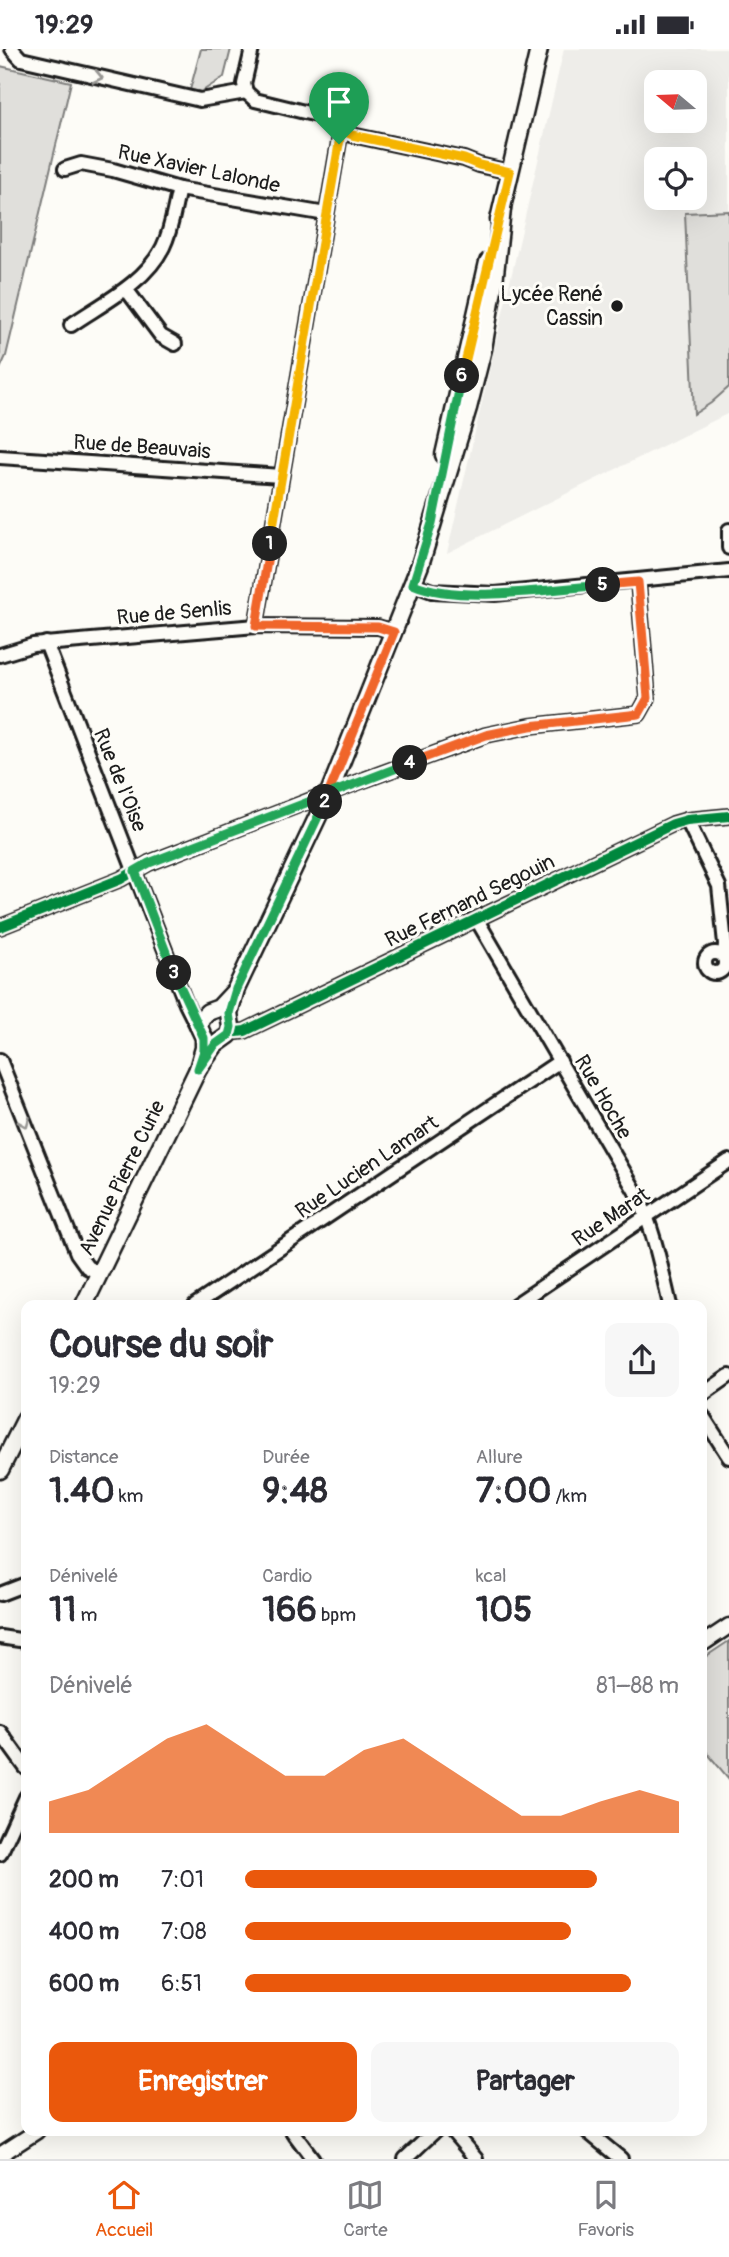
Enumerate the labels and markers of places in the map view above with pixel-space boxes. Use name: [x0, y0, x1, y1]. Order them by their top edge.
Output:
pin: [309, 72, 369, 144]
place label: Lycée René Cassin: [500, 281, 603, 332]
marker: Lycée René Cassin: [609, 298, 625, 314]
pin: 6: [444, 359, 480, 393]
pin: 1: [252, 526, 288, 561]
pin: 5: [586, 567, 620, 603]
pin: 4: [392, 745, 428, 781]
pin: 2: [308, 785, 342, 819]
pin: 3: [156, 955, 192, 991]

